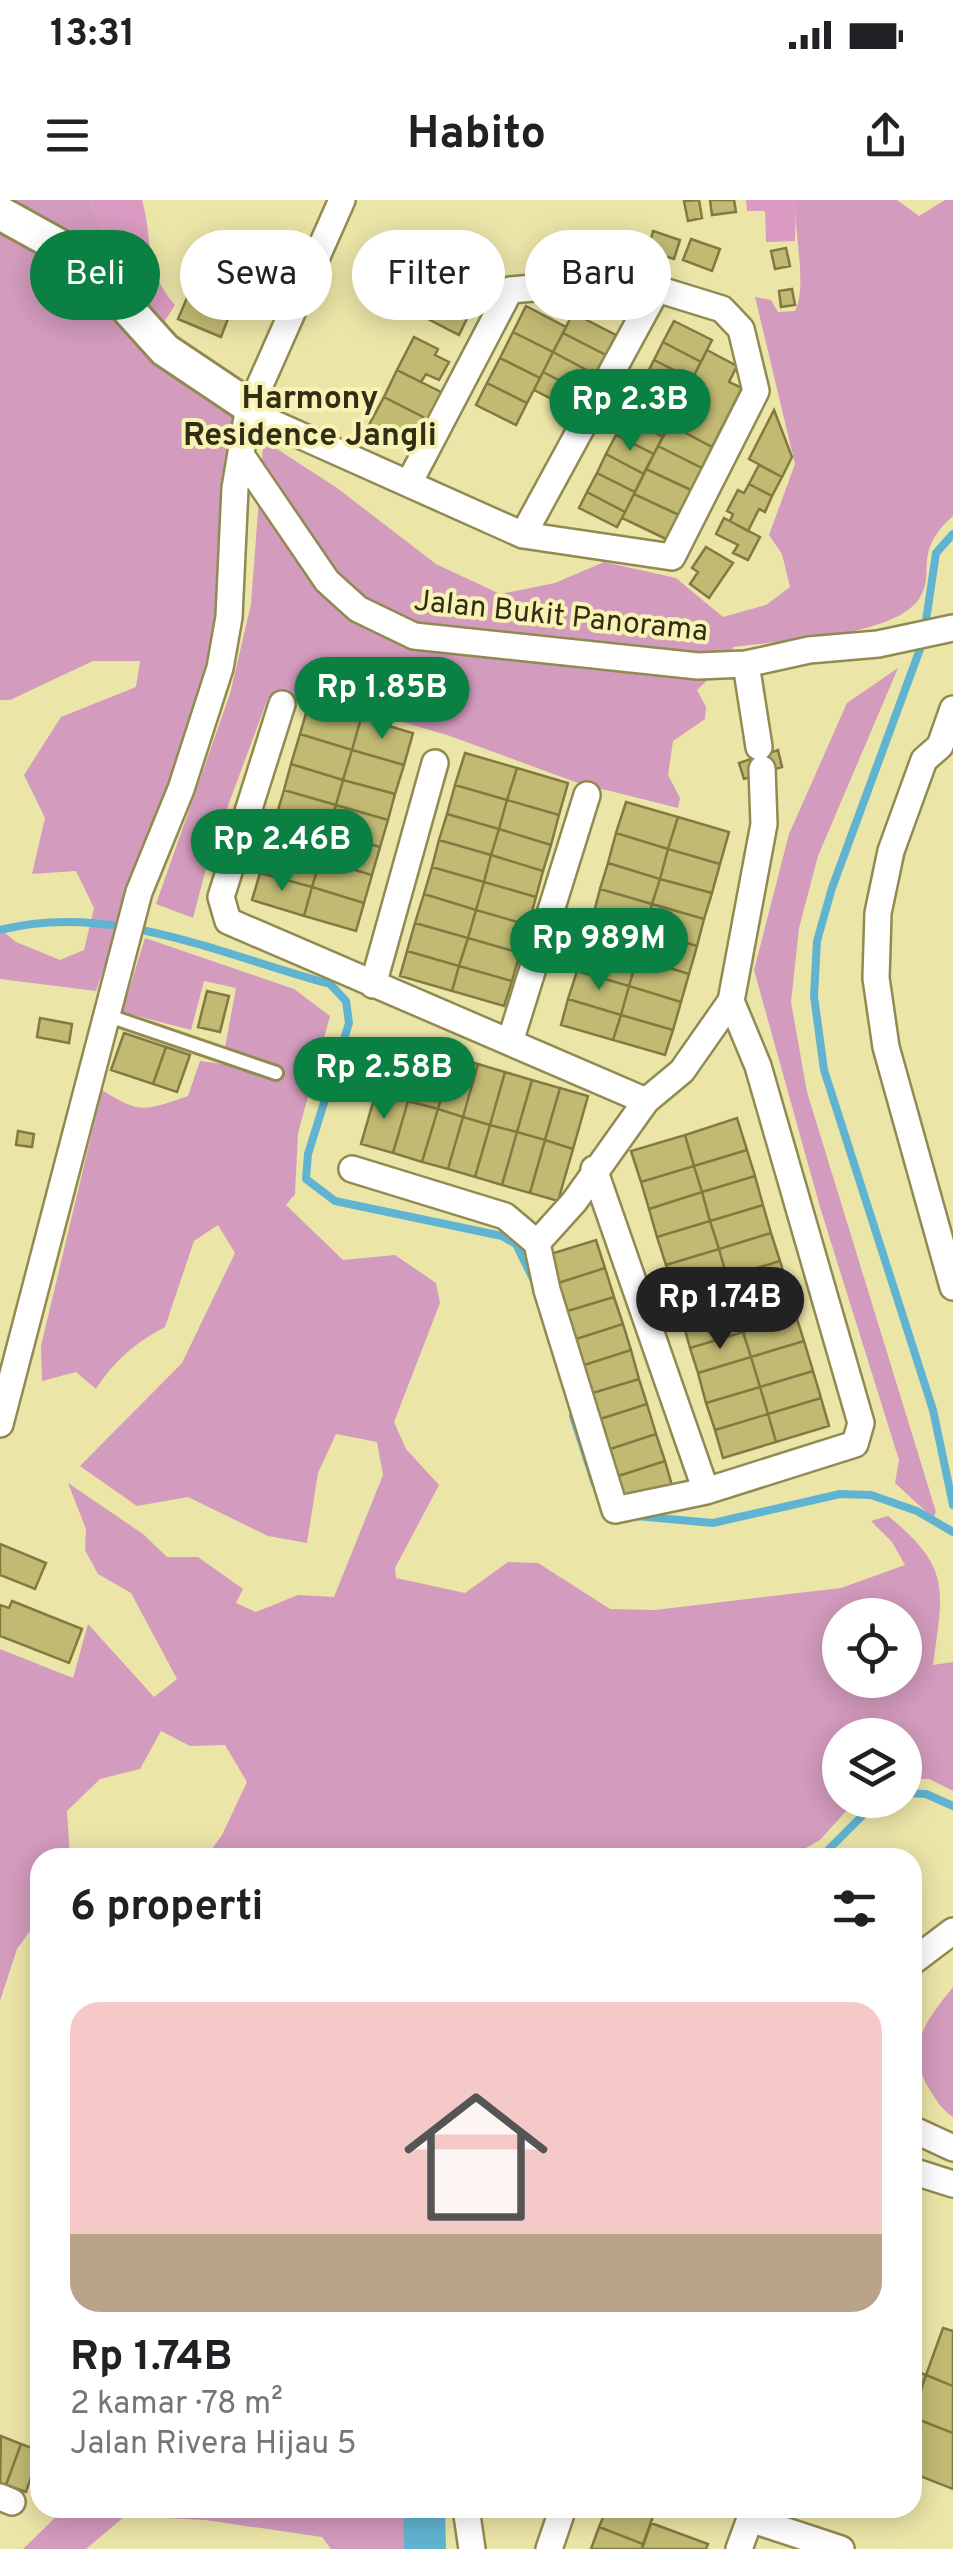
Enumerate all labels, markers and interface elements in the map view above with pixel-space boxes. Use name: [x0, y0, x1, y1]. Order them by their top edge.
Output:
text: 13:31: [50, 11, 135, 60]
text: Habito: [407, 107, 546, 164]
icon: menu: [40, 108, 95, 163]
icon: share: [858, 108, 913, 163]
chip: Beli: [30, 230, 160, 320]
chip: Sewa: [180, 230, 332, 320]
chip: Filter: [352, 230, 505, 320]
chip: Baru: [525, 230, 671, 320]
pin: Rp 2.3B: [538, 369, 722, 454]
district label: Harmony Residence Jangli: [183, 380, 437, 457]
text: Rp 2.3B: [571, 381, 689, 421]
street label: Jalan Bukit Panorama: [412, 584, 710, 651]
pin: Rp 1.85B: [279, 657, 485, 742]
text: Rp 1.85B: [316, 669, 448, 709]
pin: Rp 2.46B: [179, 809, 385, 894]
text: Rp 2.46B: [213, 821, 351, 861]
pin: Rp 989M: [507, 908, 691, 993]
text: Rp 989M: [532, 920, 666, 960]
pin: Rp 2.58B: [281, 1037, 487, 1122]
text: Rp 2.58B: [315, 1049, 453, 1089]
pin: Rp 1.74B: [617, 1267, 823, 1352]
text: Rp 1.74B: [658, 1279, 782, 1319]
map controls: [822, 1598, 922, 1818]
button: locate: [822, 1598, 922, 1698]
button: layers: [822, 1718, 922, 1818]
icon: filters: [827, 1881, 882, 1936]
text: 6 properti: [70, 1882, 263, 1935]
icon: home: [386, 2067, 566, 2247]
text: Rp 1.74B: [70, 2332, 232, 2385]
text: 2 kamar · 78 m²: [70, 2385, 283, 2425]
text: Jalan Rivera Hijau 5: [70, 2425, 357, 2465]

